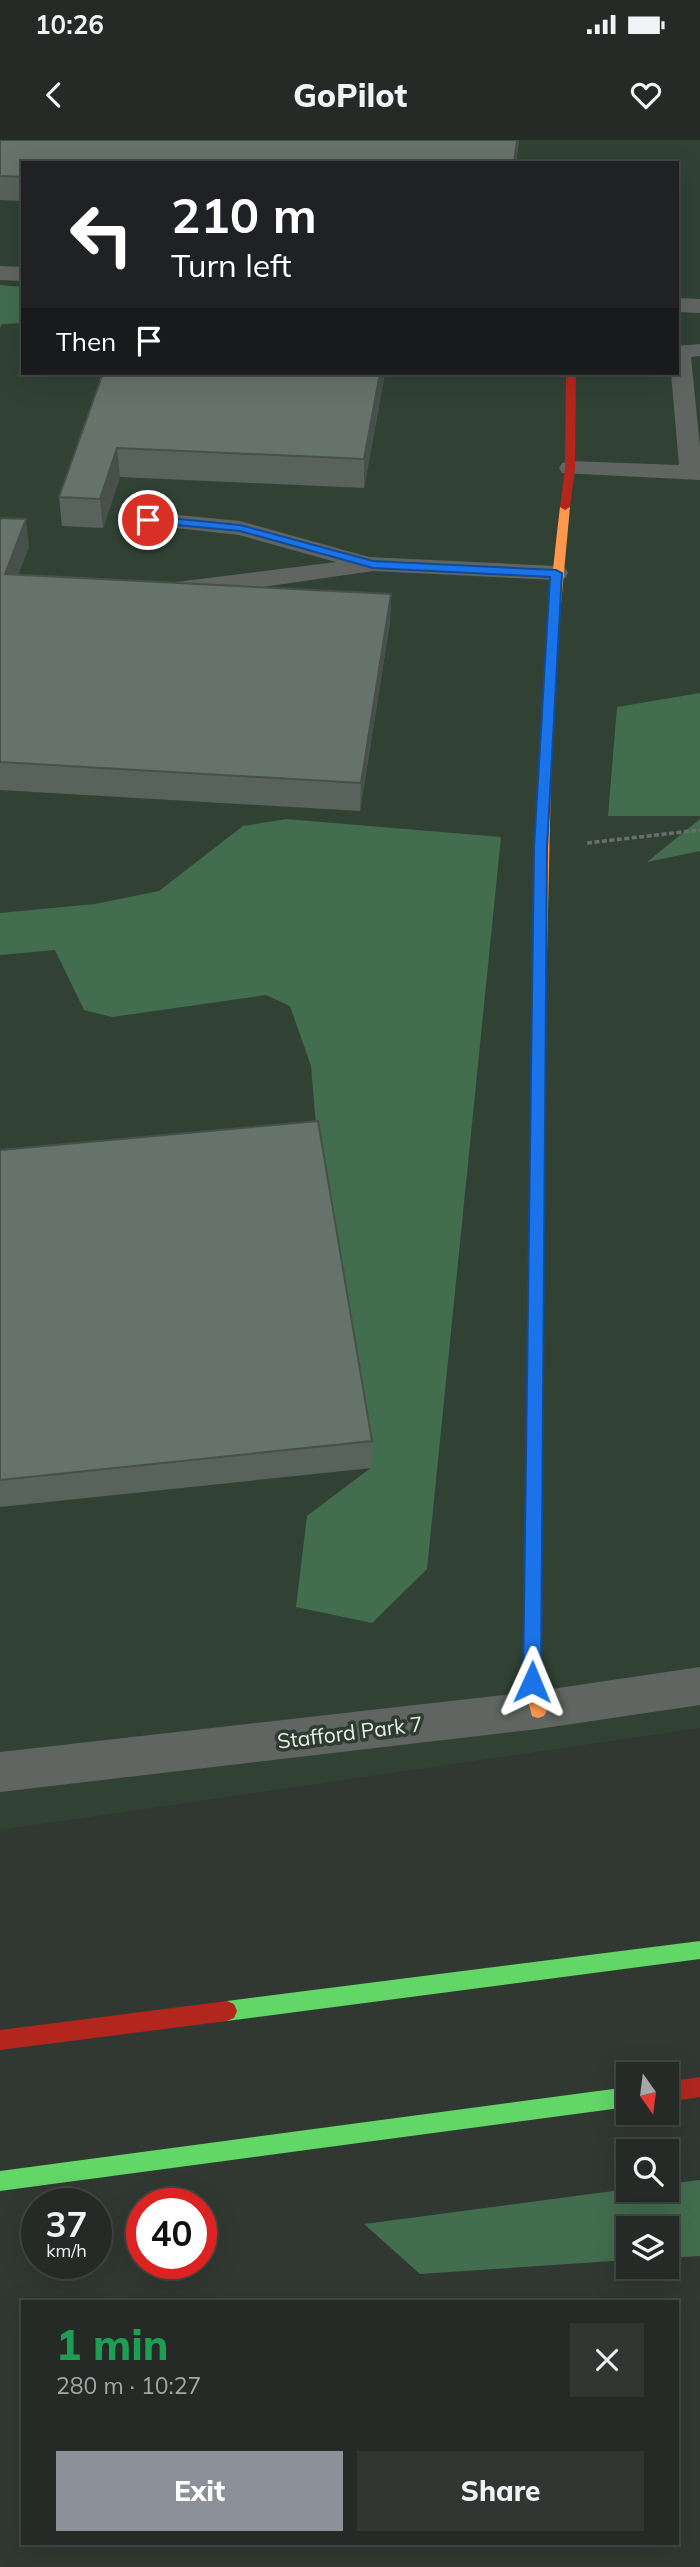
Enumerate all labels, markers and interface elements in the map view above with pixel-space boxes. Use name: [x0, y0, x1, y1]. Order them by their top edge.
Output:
text: 10:26: [35, 8, 104, 41]
text: GoPilot: [293, 75, 407, 115]
icon: back: [35, 76, 73, 114]
icon: heart: [627, 76, 665, 114]
text: 210 m: [171, 184, 317, 245]
icon: left: [56, 189, 147, 280]
text: Turn left: [171, 245, 291, 285]
icon: arrive: [130, 322, 168, 360]
text: Then: [56, 325, 116, 358]
pin: [118, 490, 178, 550]
icon: arrive: [129, 501, 167, 539]
position arrow: [495, 1645, 569, 1719]
street label: Stafford Park 7: [276, 1710, 424, 1754]
north arrow: [616, 2062, 679, 2124]
map controls: [616, 2062, 679, 2279]
button: search: [616, 2139, 679, 2202]
speed limit sign: 40: [126, 2188, 217, 2279]
text: 37: [45, 2202, 88, 2246]
button: layers: [616, 2216, 679, 2279]
text: km/h: [46, 2239, 87, 2262]
text: 1 min: [56, 2318, 169, 2371]
button: close: [570, 2323, 644, 2397]
text: 280 m · 10:27: [56, 2371, 201, 2400]
button: Exit: [56, 2451, 343, 2531]
button: Share: [357, 2451, 644, 2531]

